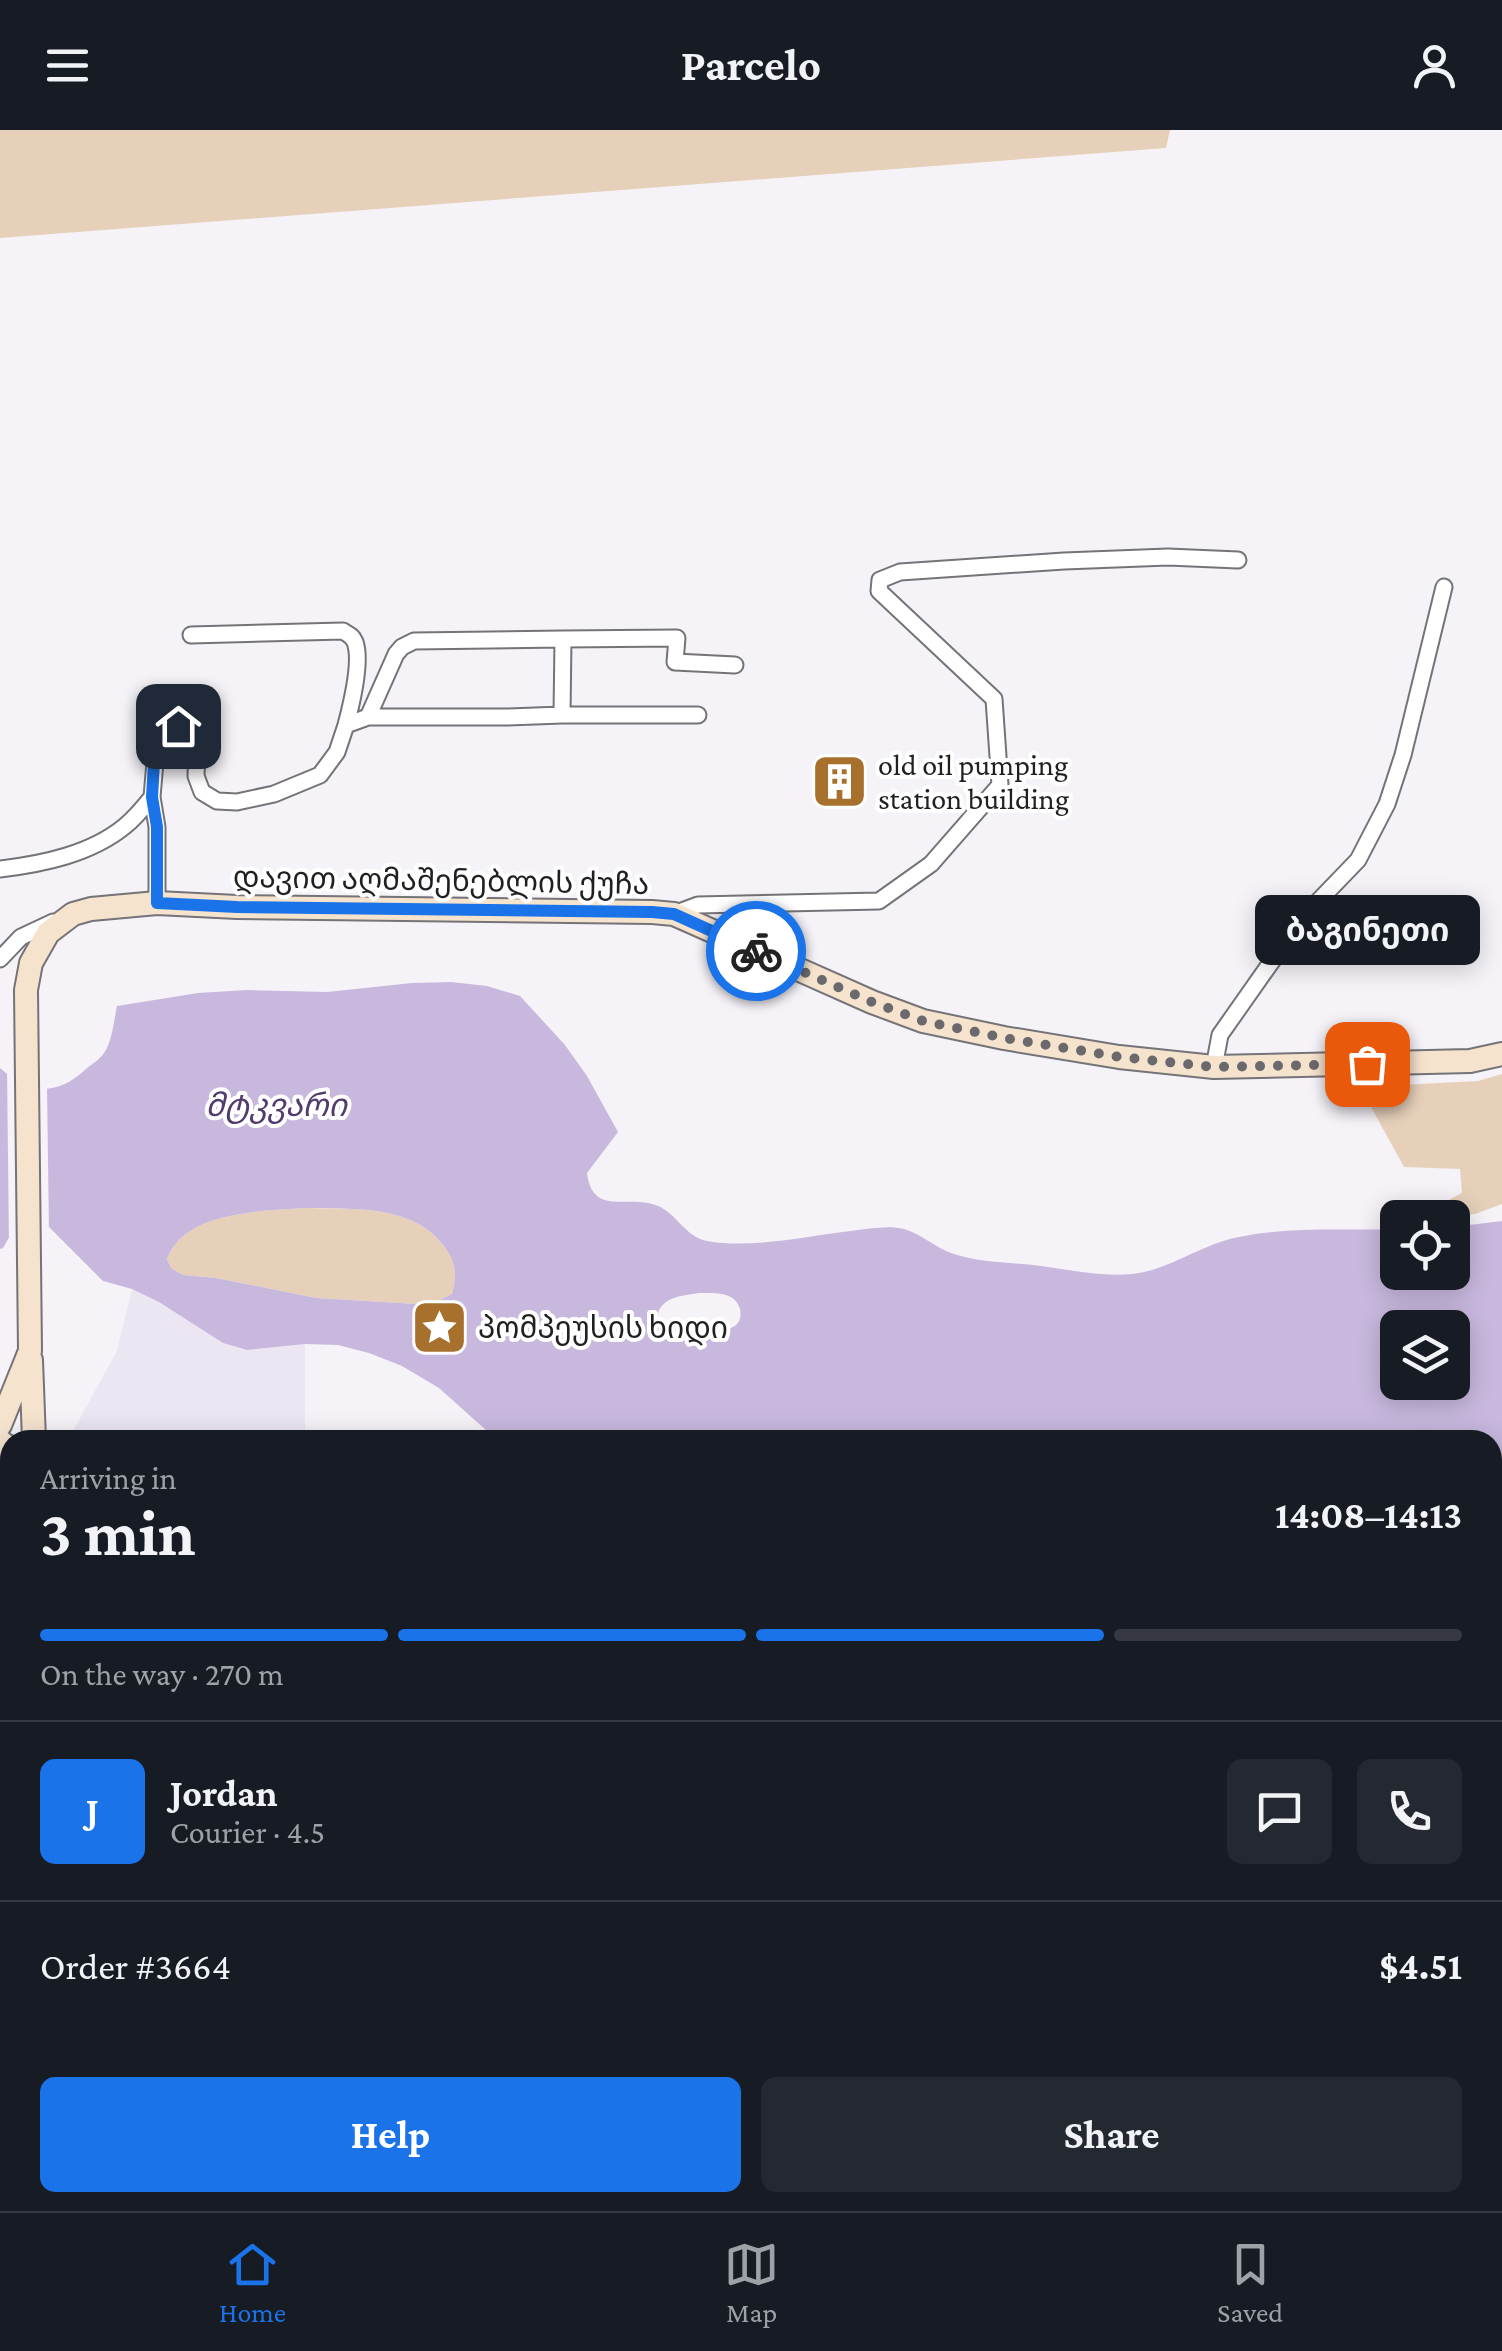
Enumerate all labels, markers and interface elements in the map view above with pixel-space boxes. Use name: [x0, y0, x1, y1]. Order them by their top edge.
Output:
icon: menu: [40, 38, 95, 93]
icon: person: [1407, 38, 1462, 93]
text: Parcelo: [681, 40, 821, 90]
pin: [136, 684, 221, 769]
icon: home: [151, 699, 206, 754]
place label: old oil pumping station building: [878, 748, 1069, 816]
building icon: old oil pumping station building: [809, 751, 869, 811]
street label: დავით აღმაშენებლის ქუჩა: [233, 860, 649, 902]
callout: ბაგინეთი: [1254, 894, 1480, 964]
courier: [706, 901, 806, 1001]
text: ბაგინეთი: [1286, 912, 1449, 948]
icon: bike: [729, 924, 784, 979]
pin: [1325, 1022, 1410, 1107]
icon: bag: [1340, 1037, 1395, 1092]
water label: მტკვარი: [205, 1087, 348, 1124]
map controls: [1380, 1200, 1470, 1400]
button: locate: [1380, 1200, 1470, 1290]
place icon: პომპეუსის ხიდი: [409, 1297, 469, 1357]
button: layers: [1380, 1310, 1470, 1400]
place label: პომპეუსის ხიდი: [478, 1311, 728, 1346]
text: Arriving in: [40, 1460, 177, 1496]
text: 14:08–14:13: [1275, 1494, 1462, 1536]
text: 3 min: [40, 1497, 195, 1569]
text: On the way · 270 m: [40, 1656, 284, 1692]
button: chat: [1227, 1759, 1332, 1864]
button: phone: [1357, 1759, 1462, 1864]
text: Jordan: [170, 1772, 278, 1814]
text: J: [86, 1790, 99, 1832]
text: Courier · 4.5: [170, 1814, 325, 1850]
text: Order #3664: [40, 1945, 231, 1987]
text: $4.51: [1379, 1945, 1462, 1987]
button: Help: [40, 2077, 741, 2192]
button: Share: [761, 2077, 1462, 2192]
tab: Home: [219, 2237, 286, 2328]
tab: Map: [724, 2237, 779, 2328]
tab: Saved: [1217, 2237, 1283, 2328]

